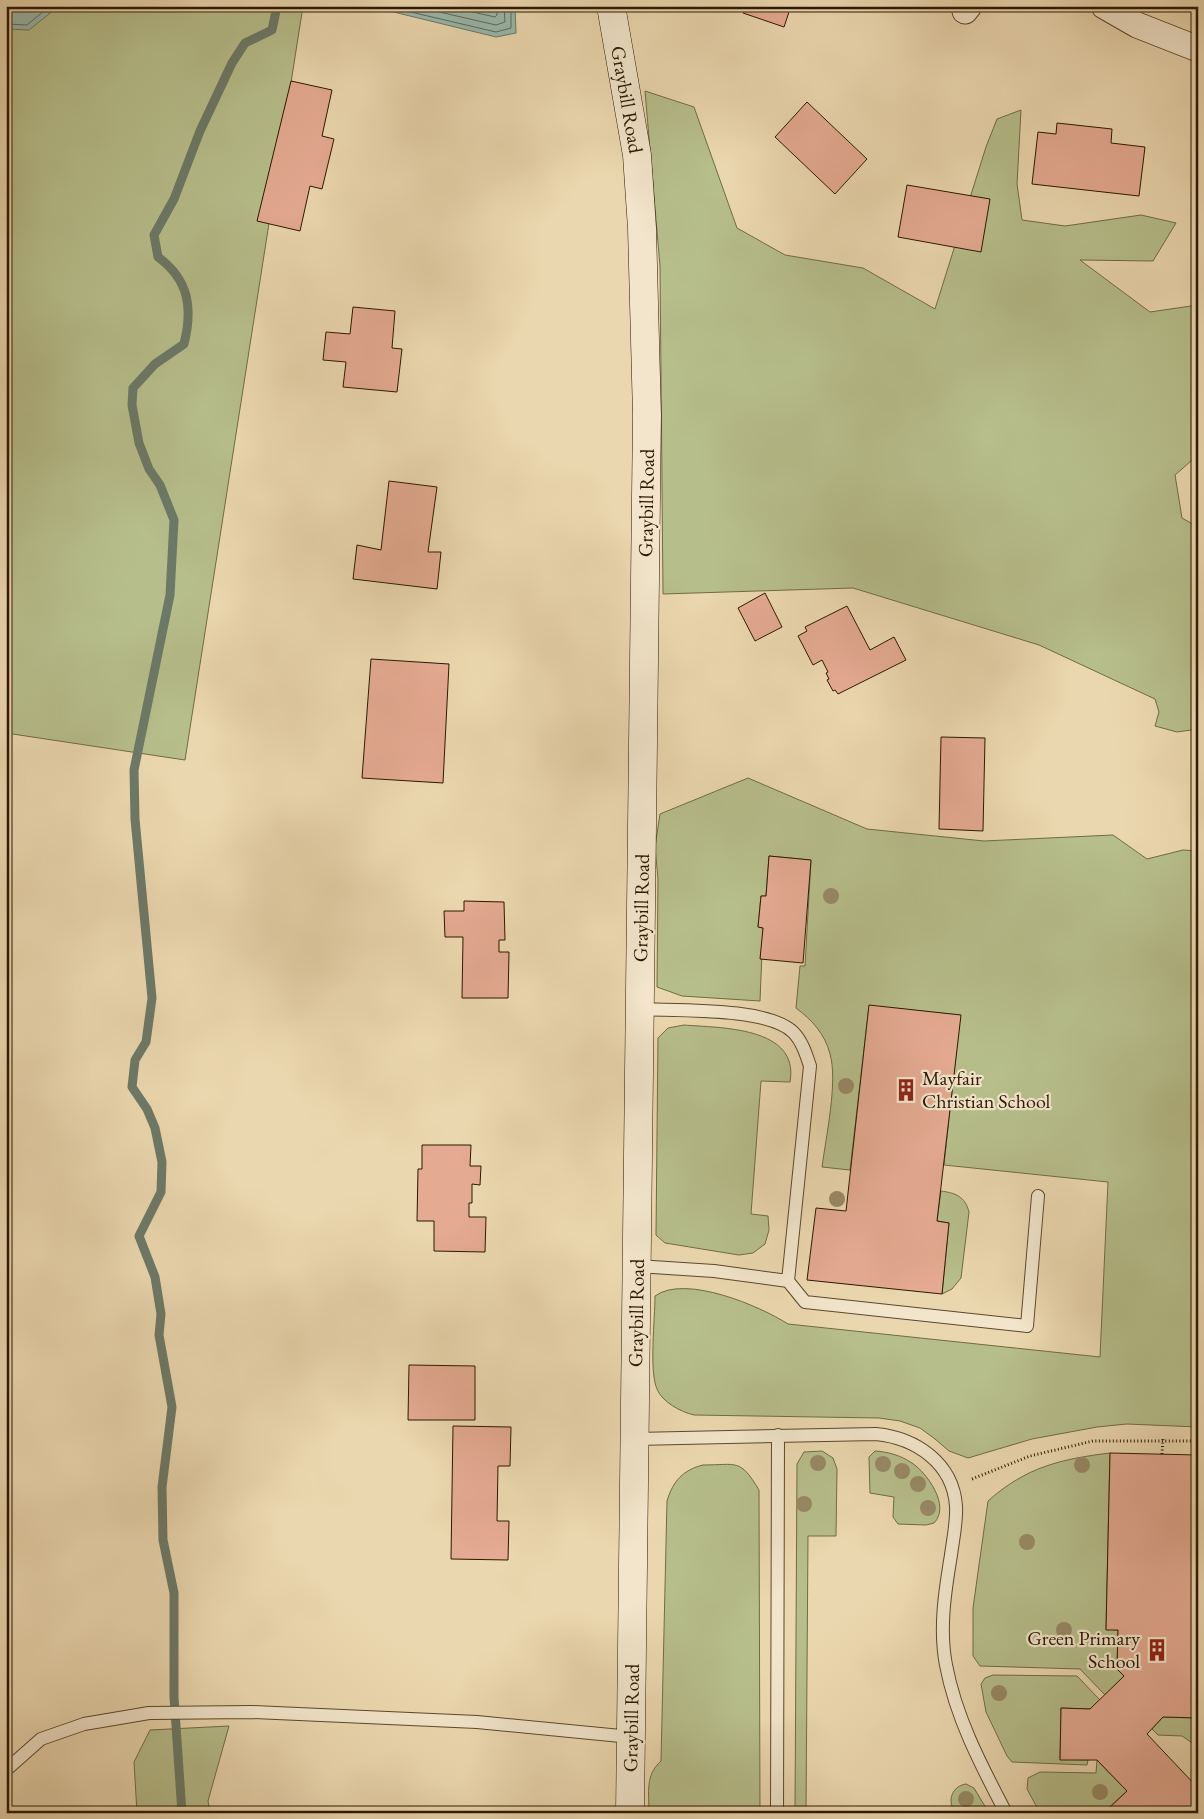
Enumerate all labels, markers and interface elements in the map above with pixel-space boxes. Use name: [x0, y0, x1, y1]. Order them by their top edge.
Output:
street label: Graybill Road: [605, 44, 650, 156]
street label: Graybill Road: [632, 448, 660, 557]
street label: Graybill Road: [627, 853, 655, 962]
place label: Mayfair Christian School: [922, 1065, 1050, 1114]
building icon: Mayfair Christian School: [893, 1077, 919, 1103]
street label: Graybill Road: [622, 1258, 650, 1367]
place label: Green Primary School: [1027, 1625, 1140, 1674]
building icon: Green Primary School: [1144, 1637, 1170, 1663]
street label: Graybill Road: [617, 1663, 645, 1772]

